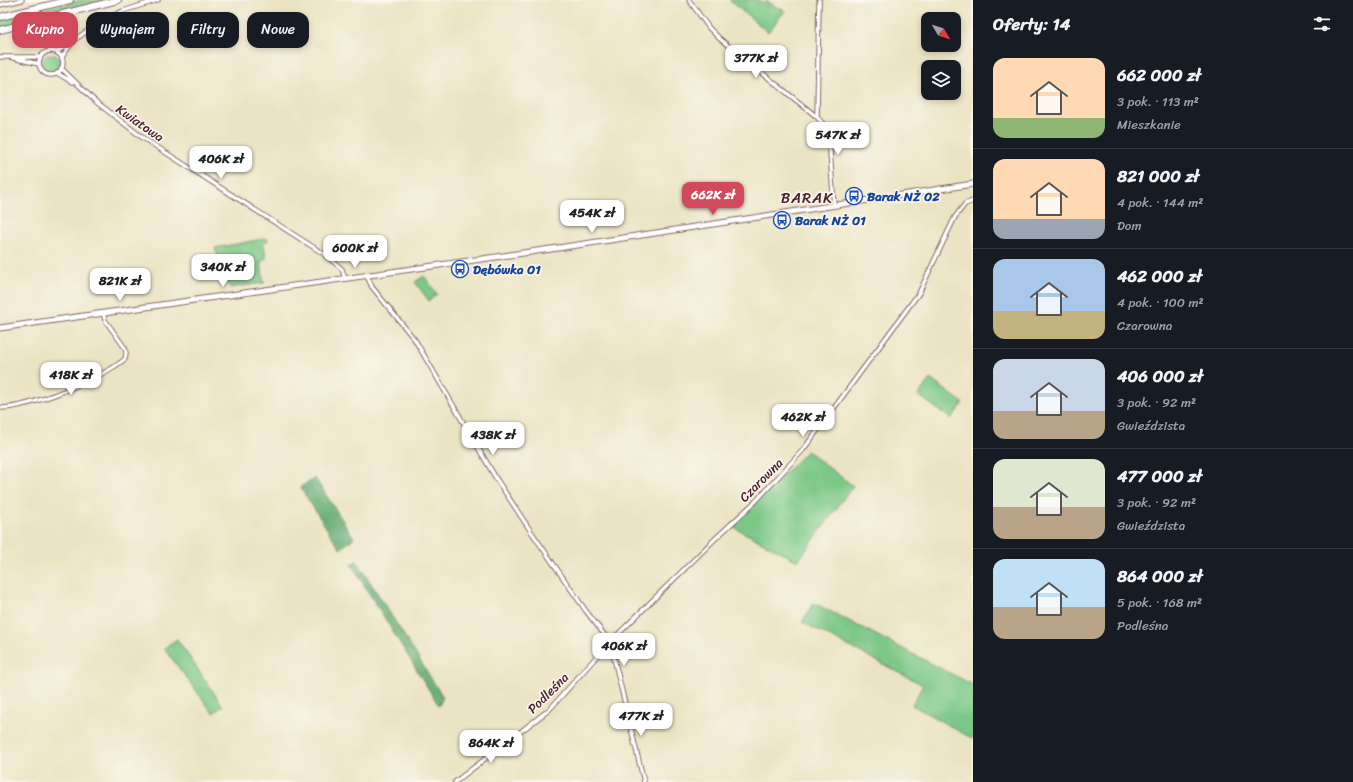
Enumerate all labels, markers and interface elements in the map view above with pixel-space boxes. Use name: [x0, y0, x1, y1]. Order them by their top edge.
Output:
text: Oferty: 14: [993, 9, 1070, 39]
chip: Kupno: [12, 12, 78, 48]
chip: Wynajem: [86, 12, 169, 48]
chip: Filtry: [177, 12, 239, 48]
chip: Nowe: [247, 12, 309, 48]
north arrow: [921, 12, 961, 52]
map controls: [921, 12, 961, 100]
icon: filters: [1311, 13, 1333, 35]
pin: 377K zł: [719, 45, 793, 79]
text: 377K zł: [734, 46, 778, 69]
button: layers: [921, 60, 961, 100]
text: 662 000 zł: [1117, 60, 1201, 90]
icon: home: [1025, 74, 1073, 122]
text: 3 pok. · 113 m²: [1117, 90, 1199, 113]
street label: Kwiatowa: [111, 98, 169, 148]
text: Mieszkanie: [1117, 113, 1181, 136]
pin: 547K zł: [801, 122, 875, 156]
text: 547K zł: [815, 123, 861, 146]
pin: 406K zł: [184, 146, 258, 180]
text: 406K zł: [198, 147, 244, 170]
text: 821 000 zł: [1117, 161, 1199, 191]
icon: home: [1025, 175, 1073, 223]
pin: 662K zł: [676, 182, 750, 216]
text: 662K zł: [691, 183, 735, 206]
district label: BARAK: [781, 185, 833, 211]
place label: Barak NŻ 02: [867, 185, 940, 208]
bus stop icon: Barak NŻ 02: [844, 186, 864, 206]
text: 4 pok. · 144 m²: [1117, 191, 1203, 214]
pin: 454K zł: [555, 200, 629, 234]
text: 454K zł: [569, 201, 615, 224]
place label: Barak NŻ 01: [795, 209, 866, 232]
bus stop icon: Barak NŻ 01: [772, 210, 792, 230]
text: Dom: [1117, 214, 1141, 237]
pin: 600K zł: [318, 235, 392, 269]
text: 600K zł: [332, 236, 378, 259]
pin: 340K zł: [186, 254, 260, 288]
text: 340K zł: [200, 255, 246, 278]
place label: Dębówka 01: [473, 258, 541, 281]
bus stop icon: Dębówka 01: [450, 259, 470, 279]
text: 462 000 zł: [1117, 261, 1202, 291]
pin: 821K zł: [83, 268, 157, 302]
text: 821K zł: [99, 269, 141, 292]
icon: home: [1025, 275, 1073, 323]
text: 4 pok. · 100 m²: [1117, 291, 1204, 314]
text: Czarowna: [1117, 314, 1172, 337]
text: 406 000 zł: [1117, 361, 1203, 391]
pin: 418K zł: [34, 362, 108, 396]
text: 418K zł: [49, 363, 93, 386]
icon: home: [1025, 375, 1073, 423]
text: 3 pok. · 92 m²: [1117, 391, 1196, 414]
pin: 462K zł: [766, 404, 840, 438]
text: 462K zł: [781, 405, 825, 428]
text: Gwieździsta: [1117, 414, 1185, 437]
pin: 438K zł: [456, 422, 530, 456]
text: 438K zł: [471, 423, 515, 446]
street label: Czarowna: [733, 452, 789, 508]
text: 477 000 zł: [1117, 461, 1202, 491]
icon: home: [1025, 475, 1073, 523]
text: 3 pok. · 92 m²: [1117, 491, 1196, 514]
text: Gwieździsta: [1117, 514, 1185, 537]
text: 864 000 zł: [1117, 561, 1202, 591]
icon: home: [1025, 575, 1073, 623]
text: 5 pok. · 168 m²: [1117, 591, 1202, 614]
text: Podleśna: [1117, 614, 1168, 637]
pin: 406K zł: [587, 633, 661, 667]
text: 406K zł: [601, 634, 647, 657]
street label: Podleśna: [522, 666, 575, 719]
pin: 477K zł: [604, 703, 678, 737]
text: 477K zł: [619, 704, 663, 727]
pin: 864K zł: [454, 730, 528, 764]
text: 864K zł: [468, 731, 514, 754]

